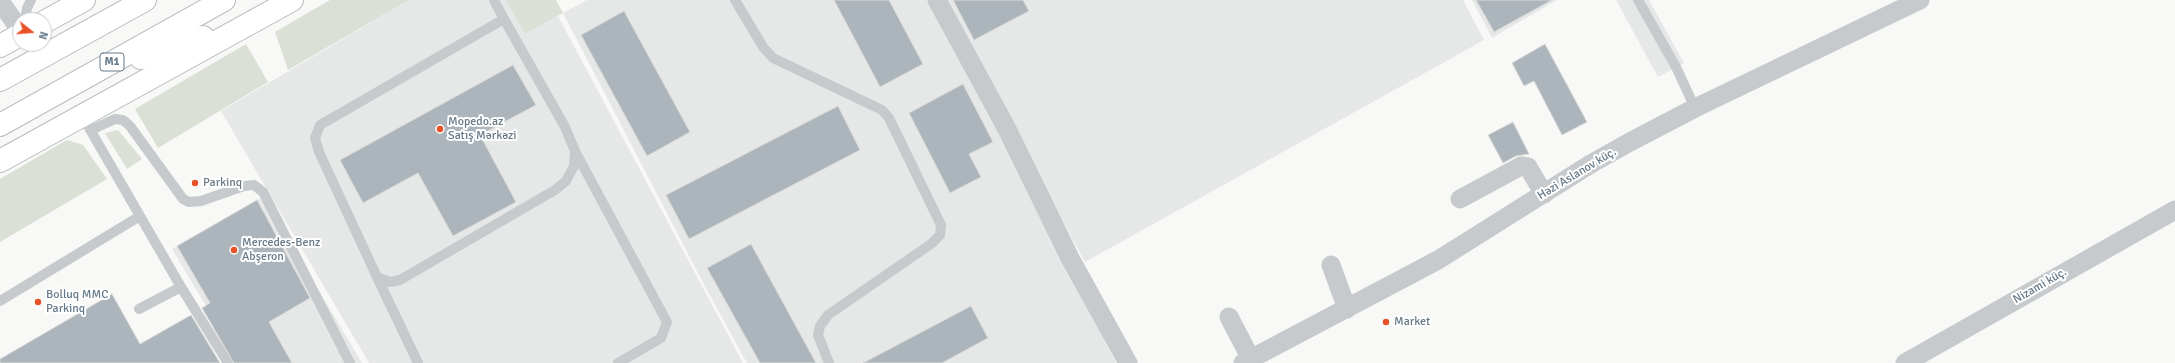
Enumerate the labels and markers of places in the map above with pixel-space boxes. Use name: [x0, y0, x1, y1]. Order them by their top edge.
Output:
place label: Mopedo.az Satış Mərkəzi: [448, 115, 517, 143]
marker: Mopedo.az Satış Mərkəzi: [435, 124, 445, 134]
place label: Parkinq: [203, 176, 242, 190]
marker: Parkinq: [190, 178, 200, 188]
place label: Mercedes-Benz Abşeron: [242, 236, 320, 264]
marker: Mercedes-Benz Abşeron: [229, 245, 239, 255]
place label: Bolluq MMC Parkinq: [46, 288, 108, 316]
marker: Bolluq MMC Parkinq: [33, 297, 43, 307]
place label: Market: [1394, 315, 1430, 329]
marker: Market: [1381, 317, 1391, 327]

